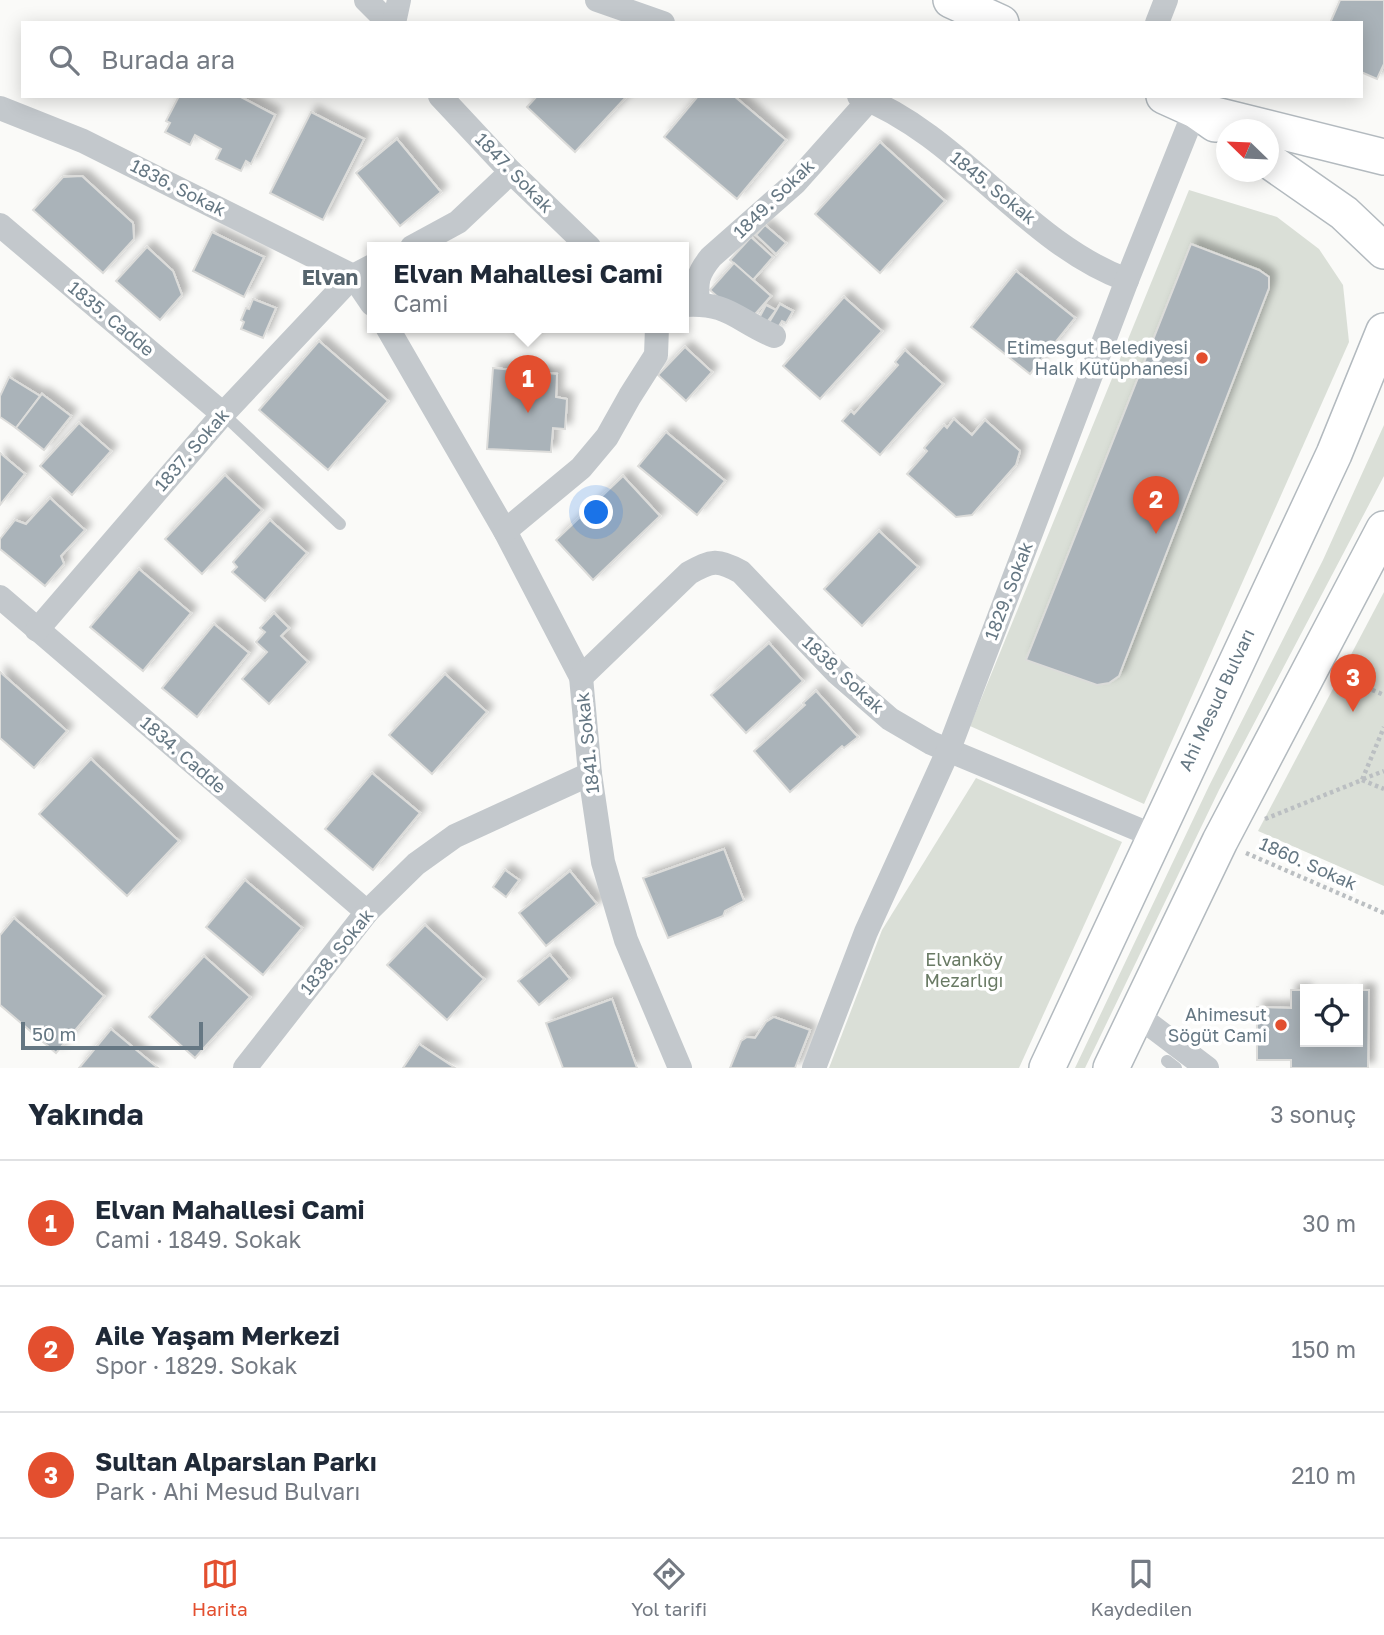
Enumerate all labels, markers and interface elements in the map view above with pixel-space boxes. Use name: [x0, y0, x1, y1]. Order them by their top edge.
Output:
search box: [21, 21, 1363, 98]
icon: search: [45, 41, 83, 79]
text: Burada ara: [101, 44, 235, 75]
north arrow: [1216, 119, 1279, 182]
street label: 1847. Sokak: [471, 128, 558, 217]
street label: 1845. Sokak: [946, 146, 1041, 228]
street label: 1836. Sokak: [127, 154, 230, 220]
street label: 1849. Sokak: [728, 154, 818, 242]
popup: [367, 242, 689, 333]
text: Elvan Mahallesi Cami: [393, 258, 663, 289]
district label: Elvan: [302, 264, 358, 290]
street label: 1835. Cadde: [64, 276, 159, 361]
text: Cami: [393, 289, 448, 317]
place label: Etimesgut Belediyesi Halk Kütüphanesi: [1006, 336, 1188, 379]
marker: Etimesgut Belediyesi Halk Kütüphanesi: [1194, 350, 1210, 366]
pin: 1: [505, 355, 551, 413]
street label: 1837. Sokak: [149, 404, 233, 495]
pin: 2: [1133, 476, 1179, 534]
your location: [579, 495, 613, 529]
street label: 1829. Sokak: [979, 538, 1037, 643]
street label: Ahi Mesud Bulvarı: [1174, 625, 1259, 774]
street label: 1838. Sokak: [798, 631, 889, 718]
pin: 3: [1330, 654, 1376, 712]
street label: 1841. Sokak: [571, 691, 603, 795]
street label: 1834. Cadde: [136, 711, 231, 797]
street label: 1860. Sokak: [1256, 832, 1361, 894]
street label: 1838. Sokak: [295, 904, 377, 999]
park label: Elvanköy Mezarlığı: [925, 948, 1003, 991]
map controls: [1300, 984, 1363, 1047]
button: locate: [1300, 984, 1363, 1047]
place label: Ahimesut Sögüt Cami: [1168, 1003, 1267, 1046]
marker: Ahimesut Sögüt Cami: [1273, 1017, 1289, 1033]
scale bar: [21, 1019, 203, 1051]
text: 50 m: [32, 1022, 76, 1045]
text: Yakında: [28, 1096, 144, 1132]
text: 3 sonuç: [1270, 1100, 1356, 1128]
text: Elvan Mahallesi Cami: [95, 1194, 365, 1225]
text: 1: [45, 1209, 57, 1237]
text: 30 m: [1302, 1209, 1356, 1237]
text: Cami · 1849. Sokak: [95, 1225, 302, 1253]
text: Aile Yaşam Merkezi: [95, 1320, 340, 1351]
text: 2: [44, 1335, 58, 1363]
text: 150 m: [1291, 1335, 1356, 1363]
text: Spor · 1829. Sokak: [95, 1351, 297, 1379]
text: Sultan Alparslan Parkı: [95, 1446, 377, 1477]
text: 3: [44, 1461, 58, 1489]
text: 210 m: [1291, 1461, 1356, 1489]
text: Park · Ahi Mesud Bulvarı: [95, 1477, 360, 1505]
tab: Harita: [192, 1555, 248, 1620]
tab: Yol tarifi: [631, 1555, 707, 1620]
tab: Kaydedilen: [1091, 1555, 1192, 1620]

